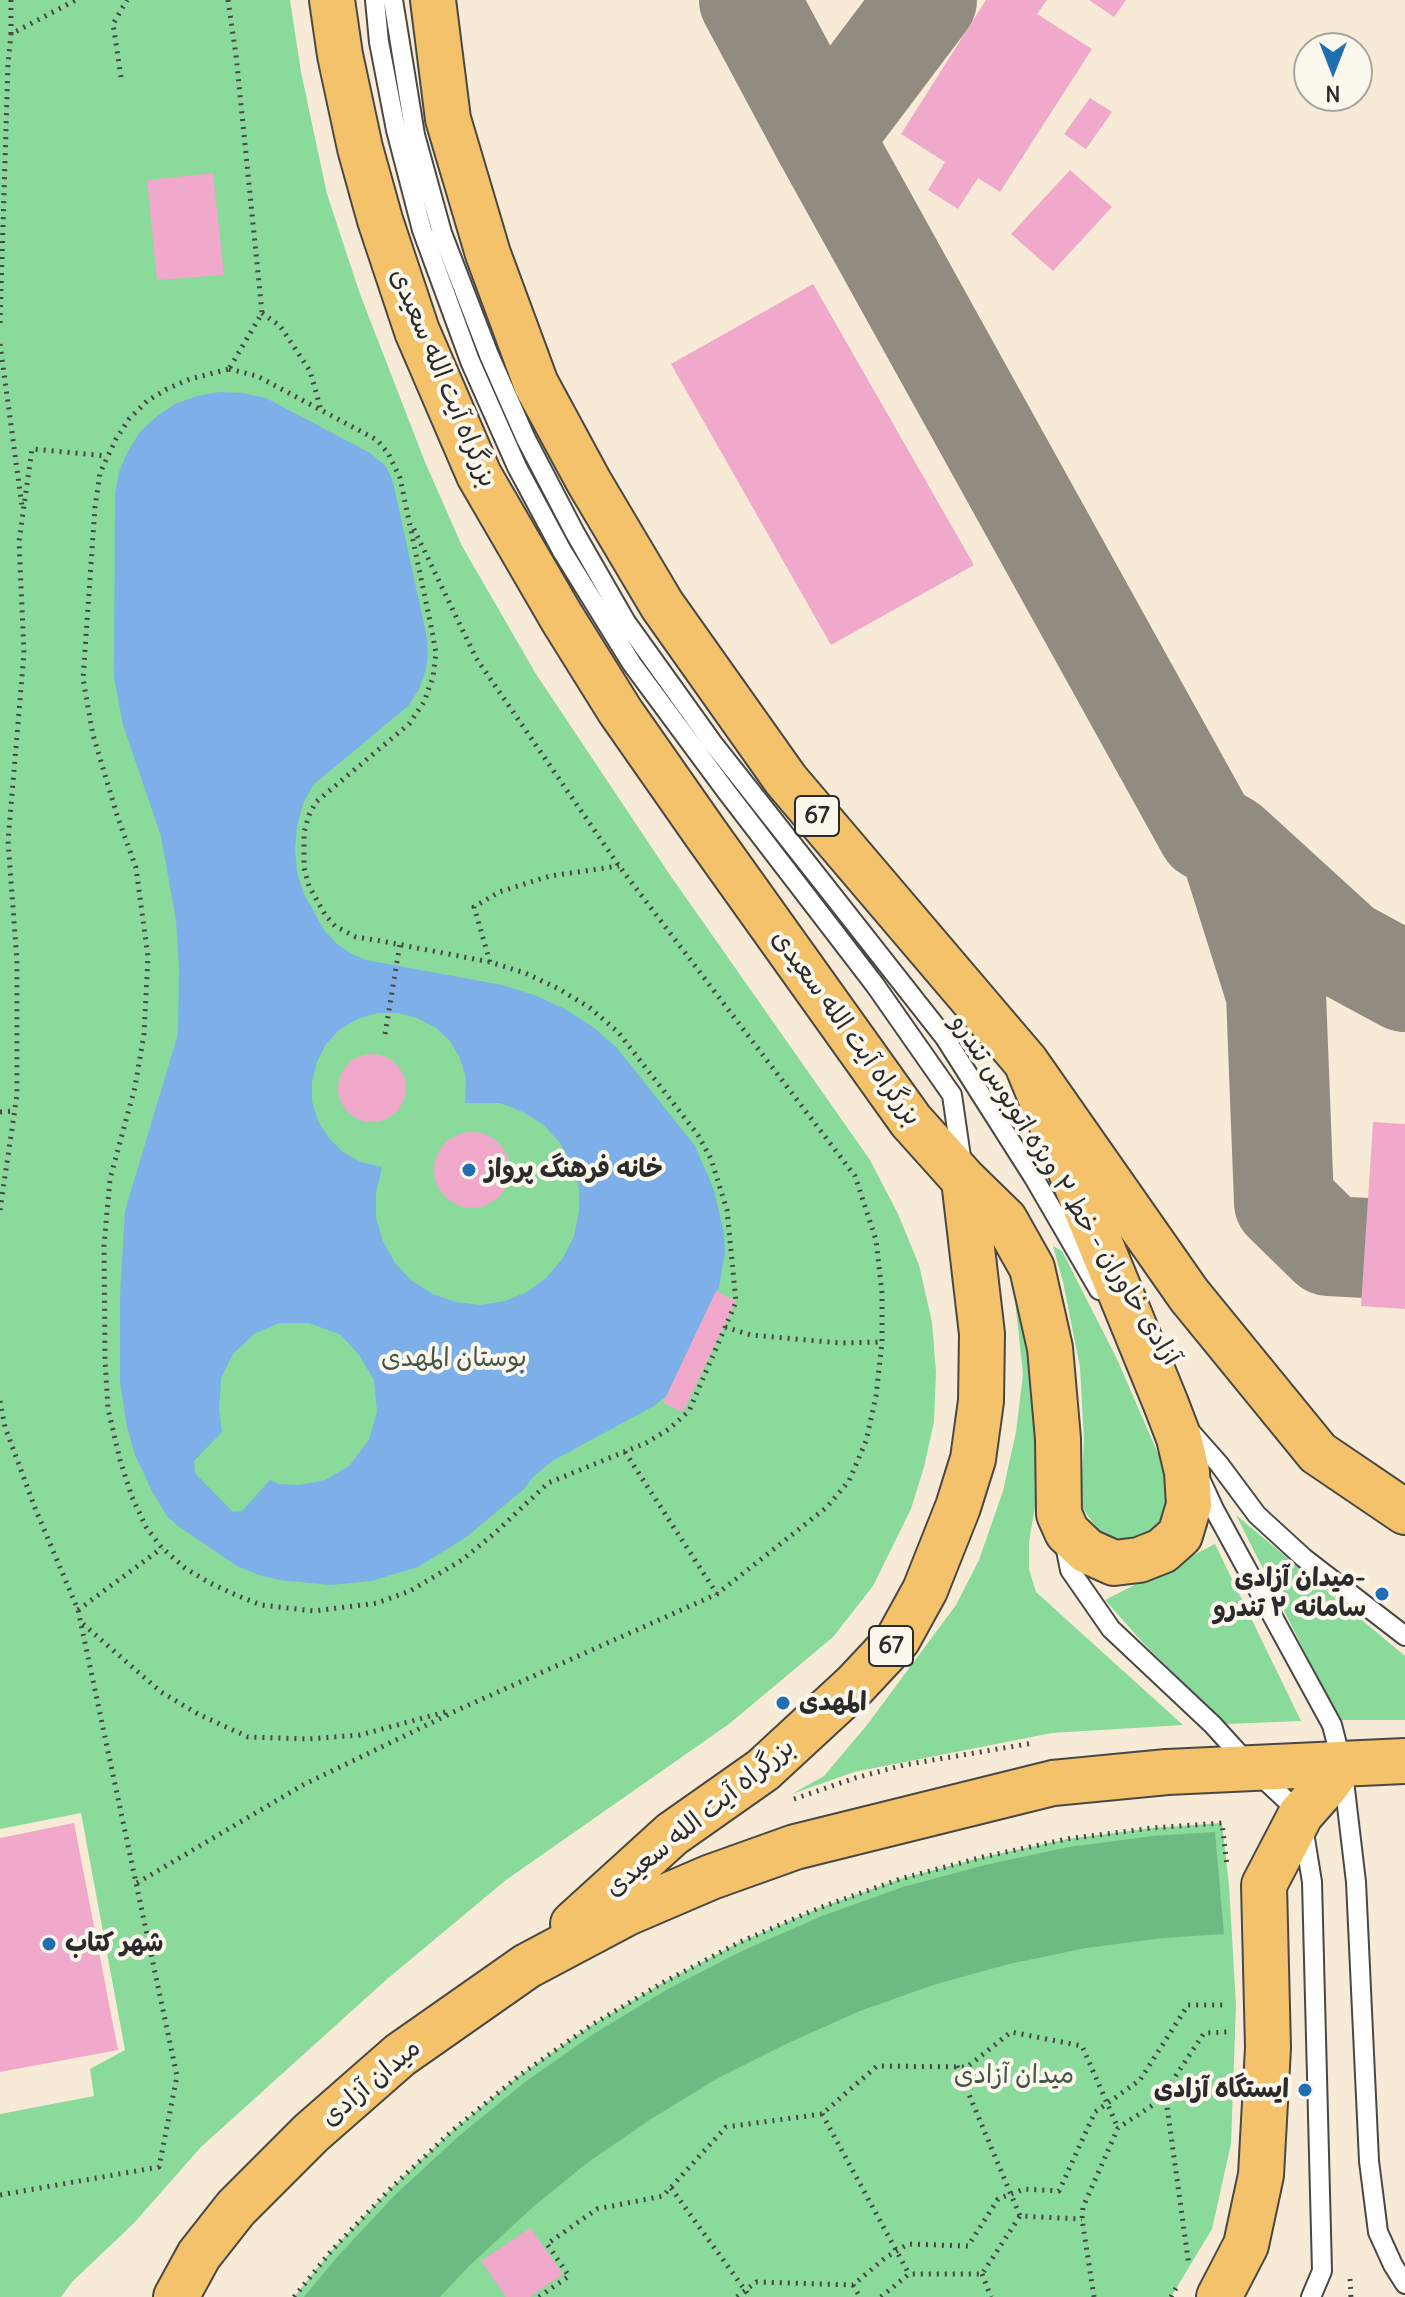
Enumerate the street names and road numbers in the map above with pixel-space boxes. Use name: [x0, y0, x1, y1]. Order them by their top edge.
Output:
street label: بزرگراه آیت الله سعیدی: [383, 264, 503, 492]
road number: 67: [795, 796, 839, 836]
street label: بزرگراه آیت الله سعیدی: [764, 924, 928, 1132]
street label: آزادی خاوران - خط ۲ ویژه اتوبوس تندرو: [944, 1009, 1186, 1371]
road number: 67: [869, 1626, 913, 1666]
street label: بزرگراه آیت الله سعیدی: [599, 1732, 801, 1904]
street label: میدان آزادی: [315, 2032, 427, 2134]

